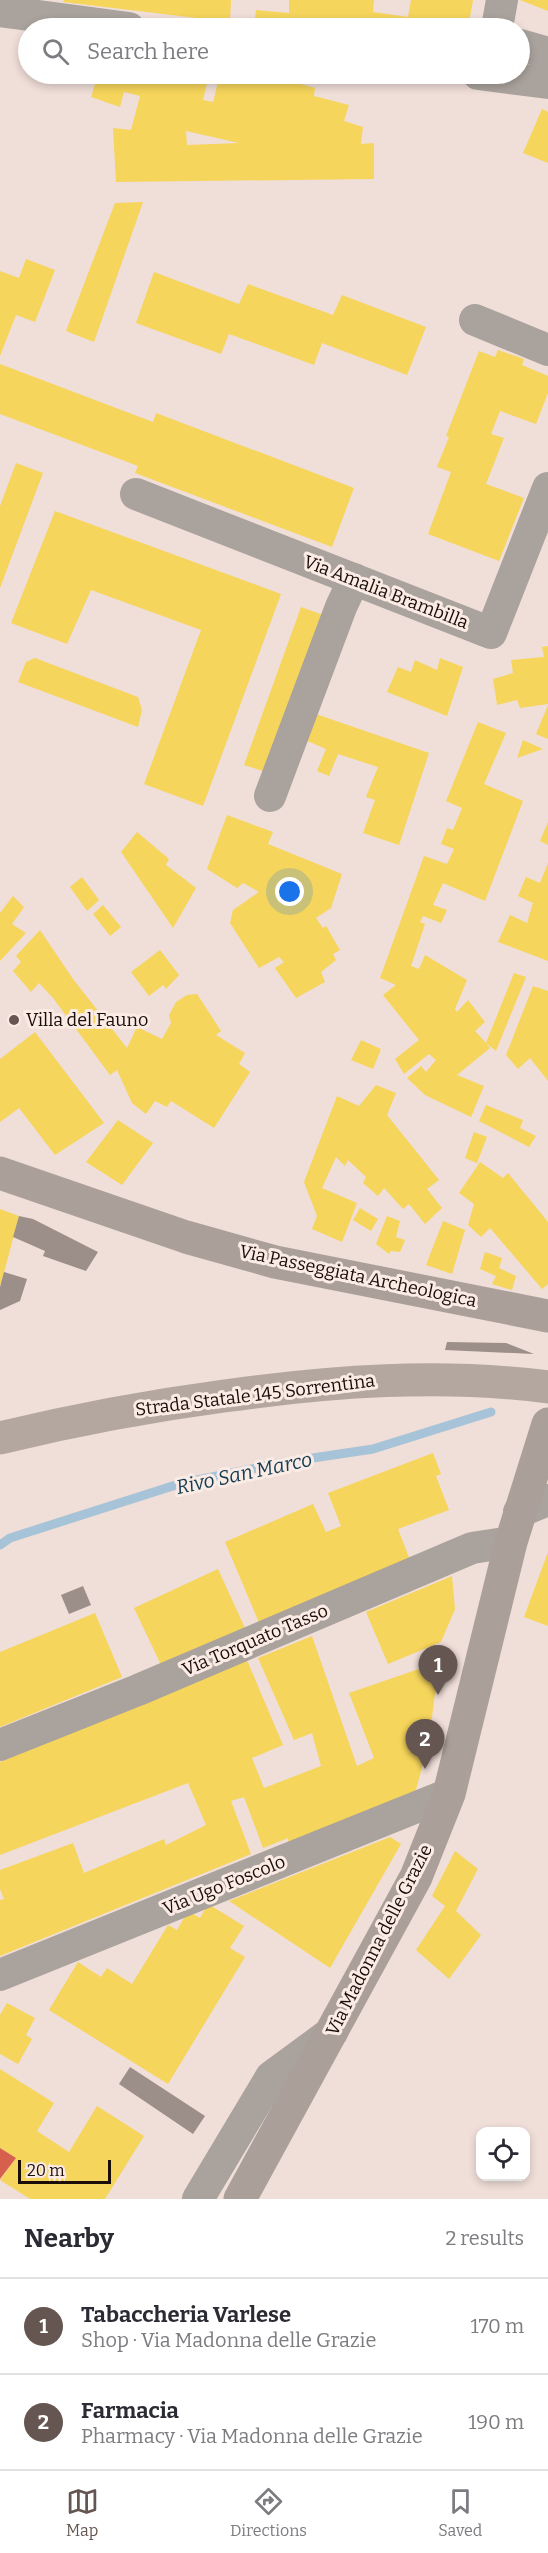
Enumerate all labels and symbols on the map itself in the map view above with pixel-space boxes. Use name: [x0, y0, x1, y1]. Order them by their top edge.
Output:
street label: Via Amalia Brambilla: [300, 550, 472, 634]
your location: [275, 877, 304, 906]
place label: Villa del Fauno: [26, 1009, 148, 1031]
marker: Villa del Fauno: [7, 1013, 21, 1027]
street label: Via Passeggiata Archeologica: [237, 1240, 479, 1312]
street label: Strada Statale 145 Sorrentina: [134, 1369, 376, 1421]
water label: Rivo San Marco: [174, 1447, 314, 1499]
street label: Via Torquato Tasso: [179, 1599, 331, 1681]
pin: 1: [418, 1646, 458, 1695]
pin: 2: [406, 1720, 444, 1769]
street label: Via Madonna delle Grazie: [321, 1841, 437, 2039]
street label: Via Ugo Foscolo: [160, 1850, 288, 1920]
scale bar: [18, 2157, 111, 2184]

